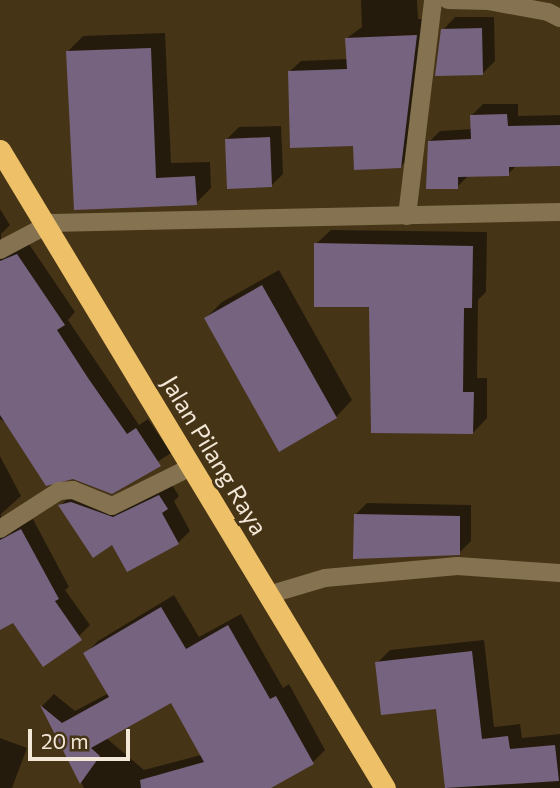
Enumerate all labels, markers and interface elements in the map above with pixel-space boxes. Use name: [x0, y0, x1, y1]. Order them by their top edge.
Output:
street label: Jalan Pilang Raya: [156, 370, 274, 540]
scale bar: [32, 714, 133, 758]
text: 20 m: [41, 728, 89, 753]

